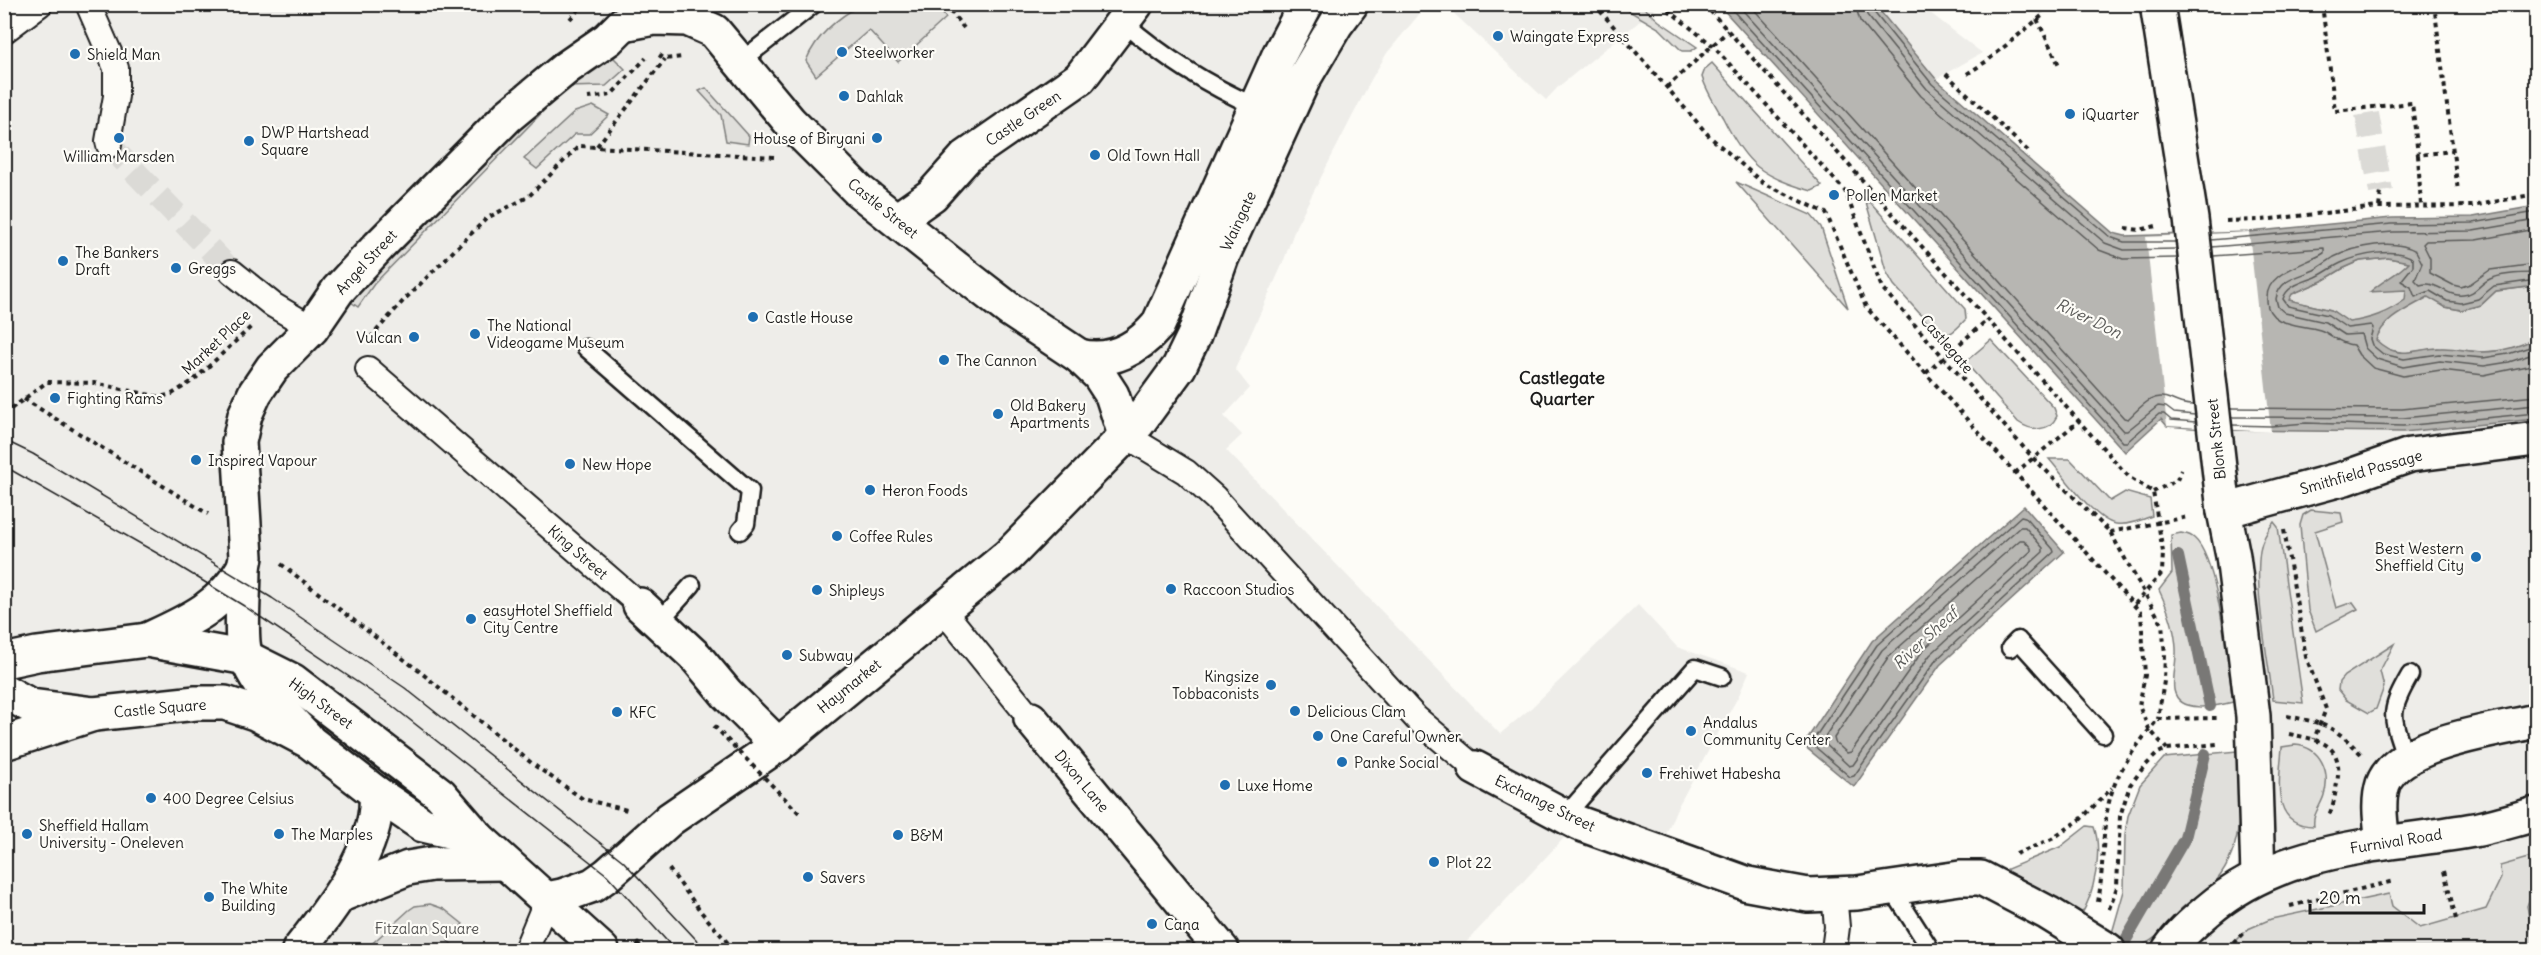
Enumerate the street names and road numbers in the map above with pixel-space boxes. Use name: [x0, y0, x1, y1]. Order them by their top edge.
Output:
street label: Castle Green: [982, 86, 1064, 150]
street label: Castle Street: [844, 174, 922, 242]
street label: Waingate: [1216, 188, 1260, 254]
street label: Angel Street: [331, 226, 401, 298]
street label: Market Place: [178, 305, 254, 379]
street label: Castlegate: [1916, 311, 1978, 377]
street label: Blonk Street: [2202, 397, 2230, 481]
street label: Smithfield Passage: [2298, 445, 2424, 499]
street label: King Street: [544, 521, 612, 583]
street label: Haymarket: [813, 655, 885, 717]
street label: High Street: [285, 673, 357, 733]
street label: Castle Square: [113, 694, 207, 722]
street label: Dixon Lane: [1051, 746, 1113, 816]
street label: Exchange Street: [1492, 770, 1598, 836]
street label: Furnival Road: [2349, 824, 2443, 858]

